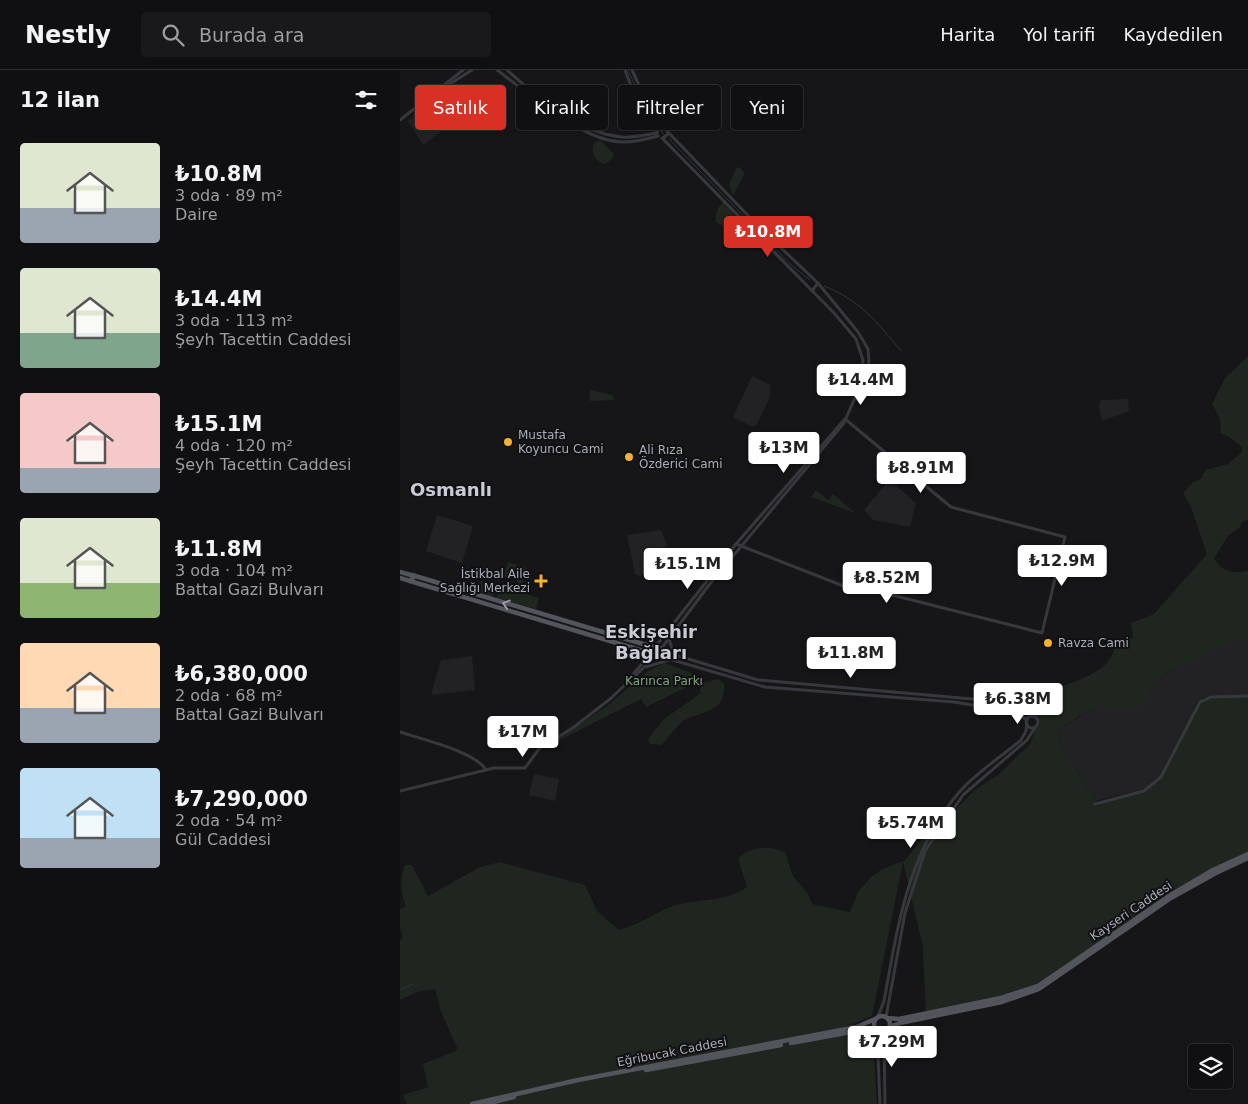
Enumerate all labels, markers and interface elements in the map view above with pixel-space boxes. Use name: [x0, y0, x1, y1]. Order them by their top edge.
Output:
search box: [141, 12, 491, 57]
text: Nestly: [25, 21, 111, 49]
icon: search: [159, 21, 187, 49]
text: Burada ara: [199, 24, 304, 46]
text: Harita: [940, 24, 995, 45]
text: Yol tarifi: [1023, 24, 1095, 45]
text: Kaydedilen: [1123, 24, 1223, 45]
chip: Satılık: [415, 85, 506, 130]
chip: Kiralık: [516, 85, 608, 130]
chip: Filtreler: [618, 85, 721, 130]
chip: Yeni: [731, 85, 803, 130]
icon: filters: [352, 86, 380, 114]
text: 12 ilan: [20, 88, 100, 112]
text: ₺10.8M: [175, 162, 262, 186]
icon: home: [60, 163, 120, 223]
text: 3 oda · 89 m²: [175, 186, 283, 205]
text: Daire: [175, 205, 218, 224]
pin: ₺10.8M: [727, 216, 809, 258]
text: ₺10.8M: [735, 222, 801, 241]
text: ₺14.4M: [175, 287, 262, 311]
icon: home: [60, 288, 120, 348]
text: 3 oda · 113 m²: [175, 311, 293, 330]
text: Şeyh Tacettin Caddesi: [175, 330, 351, 349]
pin: ₺14.4M: [820, 364, 902, 406]
text: ₺14.4M: [828, 370, 894, 389]
text: ₺15.1M: [175, 412, 262, 436]
icon: home: [60, 413, 120, 473]
place label: Mustafa Koyuncu Cami: [518, 428, 604, 456]
pin: ₺13M: [754, 432, 814, 474]
text: 4 oda · 120 m²: [175, 436, 293, 455]
marker: Mustafa Koyuncu Cami: [502, 436, 514, 448]
text: ₺13M: [759, 438, 809, 457]
place label: Ali Rıza Özderici Cami: [639, 443, 723, 471]
marker: Ali Rıza Özderici Cami: [623, 451, 635, 463]
pin: ₺8.91M: [880, 452, 962, 494]
text: Şeyh Tacettin Caddesi: [175, 455, 351, 474]
text: ₺8.91M: [888, 458, 954, 477]
district label: Osmanlı: [410, 479, 492, 500]
text: ₺11.8M: [175, 537, 262, 561]
icon: home: [60, 538, 120, 598]
pin: ₺12.9M: [1021, 544, 1103, 587]
pin: ₺15.1M: [647, 548, 729, 590]
text: ₺12.9M: [1029, 551, 1095, 570]
text: ₺15.1M: [655, 554, 721, 573]
text: 3 oda · 104 m²: [175, 561, 293, 580]
pin: ₺8.52M: [846, 562, 928, 604]
place label: İstikbal Aile Sağlığı Merkezi: [440, 566, 530, 595]
text: ₺8.52M: [854, 568, 920, 587]
marker: İstikbal Aile Sağlığı Merkezi: [534, 574, 548, 588]
text: Battal Gazi Bulvarı: [175, 580, 324, 599]
one-way arrow: [502, 599, 510, 609]
district label: Eskişehir Bağları: [605, 621, 697, 663]
pin: ₺11.8M: [810, 636, 892, 679]
place label: Ravza Cami: [1058, 636, 1129, 650]
marker: Ravza Cami: [1042, 637, 1054, 649]
text: ₺11.8M: [818, 643, 884, 662]
text: ₺6,380,000: [175, 662, 308, 686]
icon: home: [60, 663, 120, 723]
park label: Karınca Parkı: [625, 674, 703, 688]
pin: ₺6.38M: [977, 682, 1059, 725]
text: 2 oda · 68 m²: [175, 686, 283, 705]
text: ₺6.38M: [985, 689, 1051, 708]
text: Battal Gazi Bulvarı: [175, 705, 324, 724]
pin: ₺17M: [493, 716, 553, 758]
text: ₺17M: [498, 722, 548, 741]
text: ₺7,290,000: [175, 787, 308, 811]
icon: home: [60, 788, 120, 848]
pin: ₺5.74M: [870, 806, 952, 849]
text: 2 oda · 54 m²: [175, 811, 283, 830]
text: ₺5.74M: [878, 813, 944, 832]
text: Gül Caddesi: [175, 830, 271, 849]
street label: Kayseri Caddesi: [1087, 878, 1175, 944]
pin: ₺7.29M: [851, 1026, 933, 1068]
text: ₺7.29M: [859, 1032, 925, 1051]
street label: Eğribucak Caddesi: [616, 1035, 728, 1069]
map controls: [1188, 1044, 1233, 1089]
button: layers: [1188, 1044, 1233, 1089]

